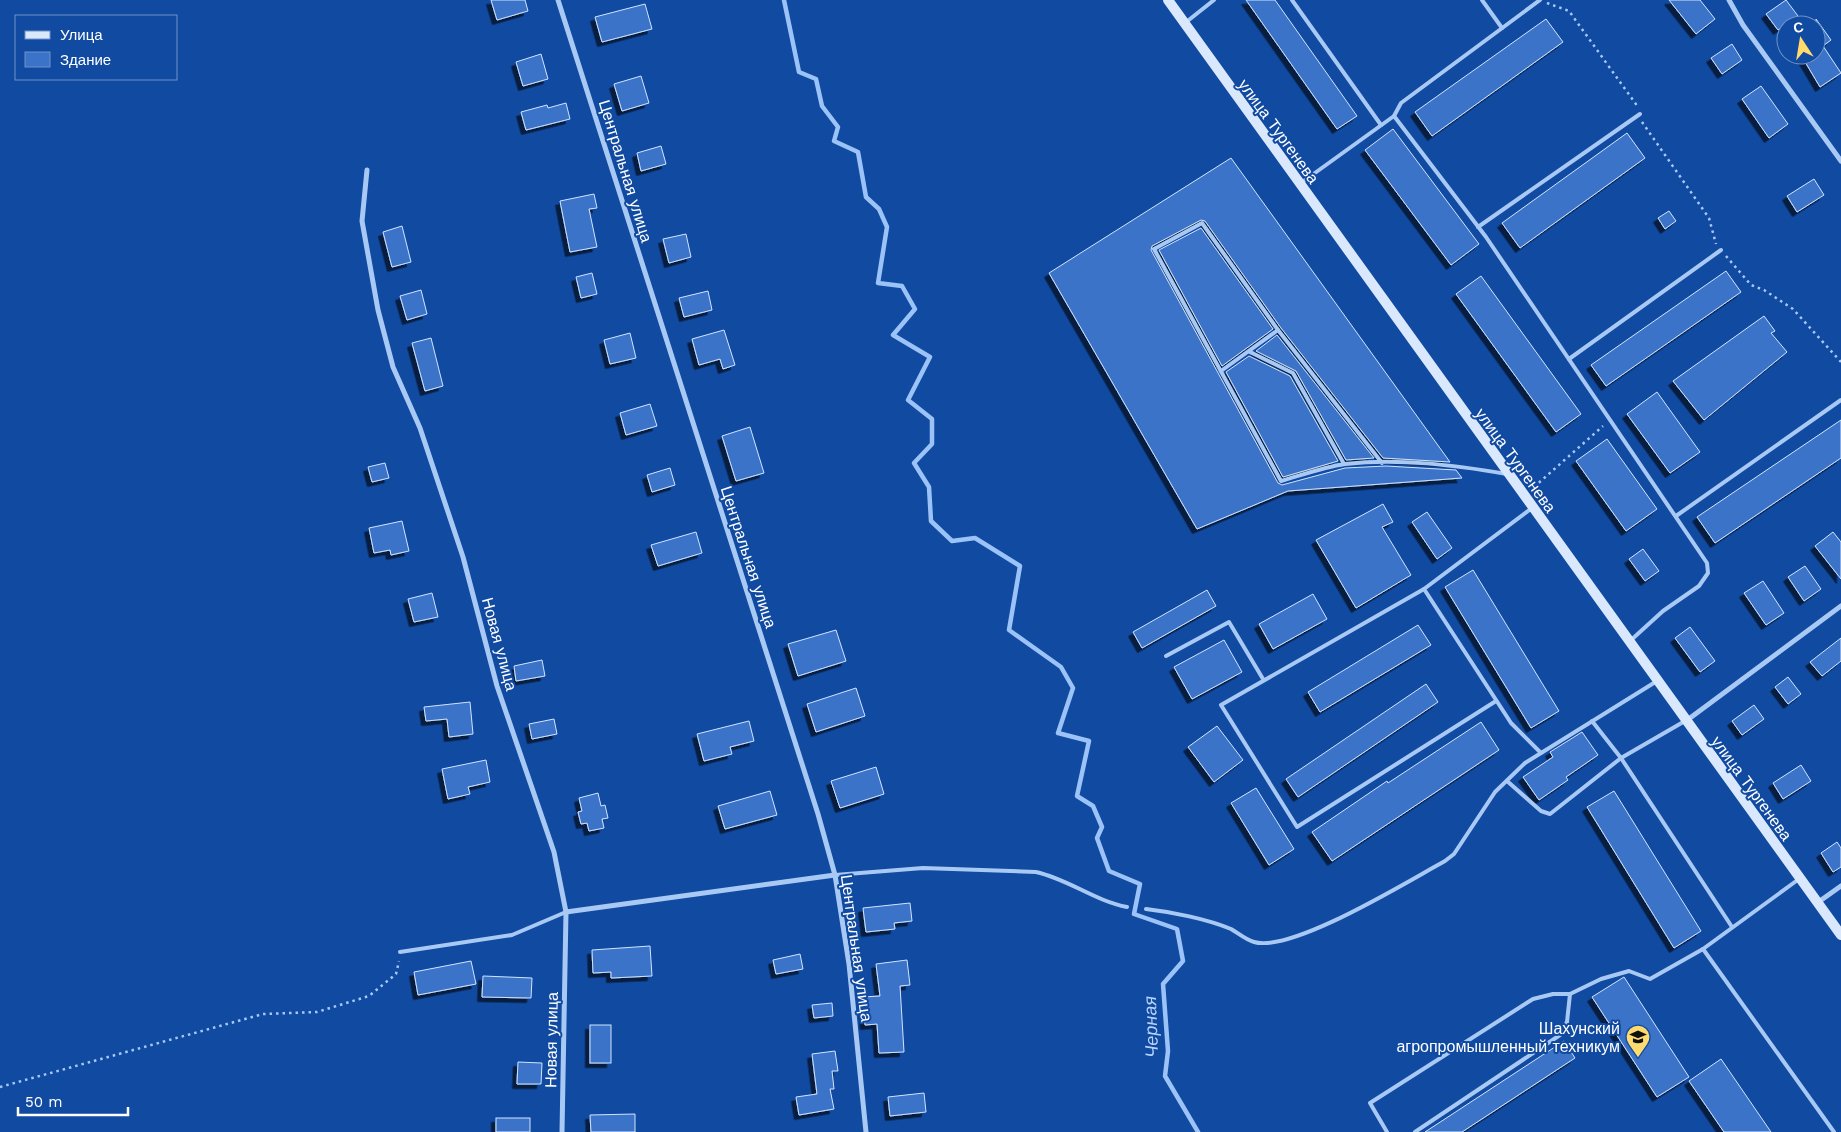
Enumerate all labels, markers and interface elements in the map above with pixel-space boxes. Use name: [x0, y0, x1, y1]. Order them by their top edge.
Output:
legend: [15, 15, 178, 80]
north arrow: [1776, 15, 1826, 65]
text: С: [1792, 18, 1805, 36]
text: Улица: [60, 26, 103, 44]
text: Здание: [60, 51, 111, 69]
street label: улица Тургенева: [1234, 75, 1323, 187]
street label: Центральная улица: [595, 97, 656, 245]
street label: улица Тургенева: [1471, 404, 1560, 516]
street label: Центральная улица: [717, 484, 780, 631]
street label: Новая улица: [478, 595, 521, 693]
street label: улица Тургенева: [1707, 732, 1796, 844]
street label: Центральная улица: [837, 873, 876, 1023]
street label: Новая улица: [541, 992, 562, 1088]
water label: Черная: [1139, 995, 1162, 1058]
place label: Шахунский агропромышленный техникум: [1396, 1019, 1620, 1056]
school or university icon: Шахунский агропромышленный техникум: [1625, 1024, 1651, 1058]
scale bar: [18, 1084, 128, 1116]
text: 50 m: [25, 1093, 62, 1111]

